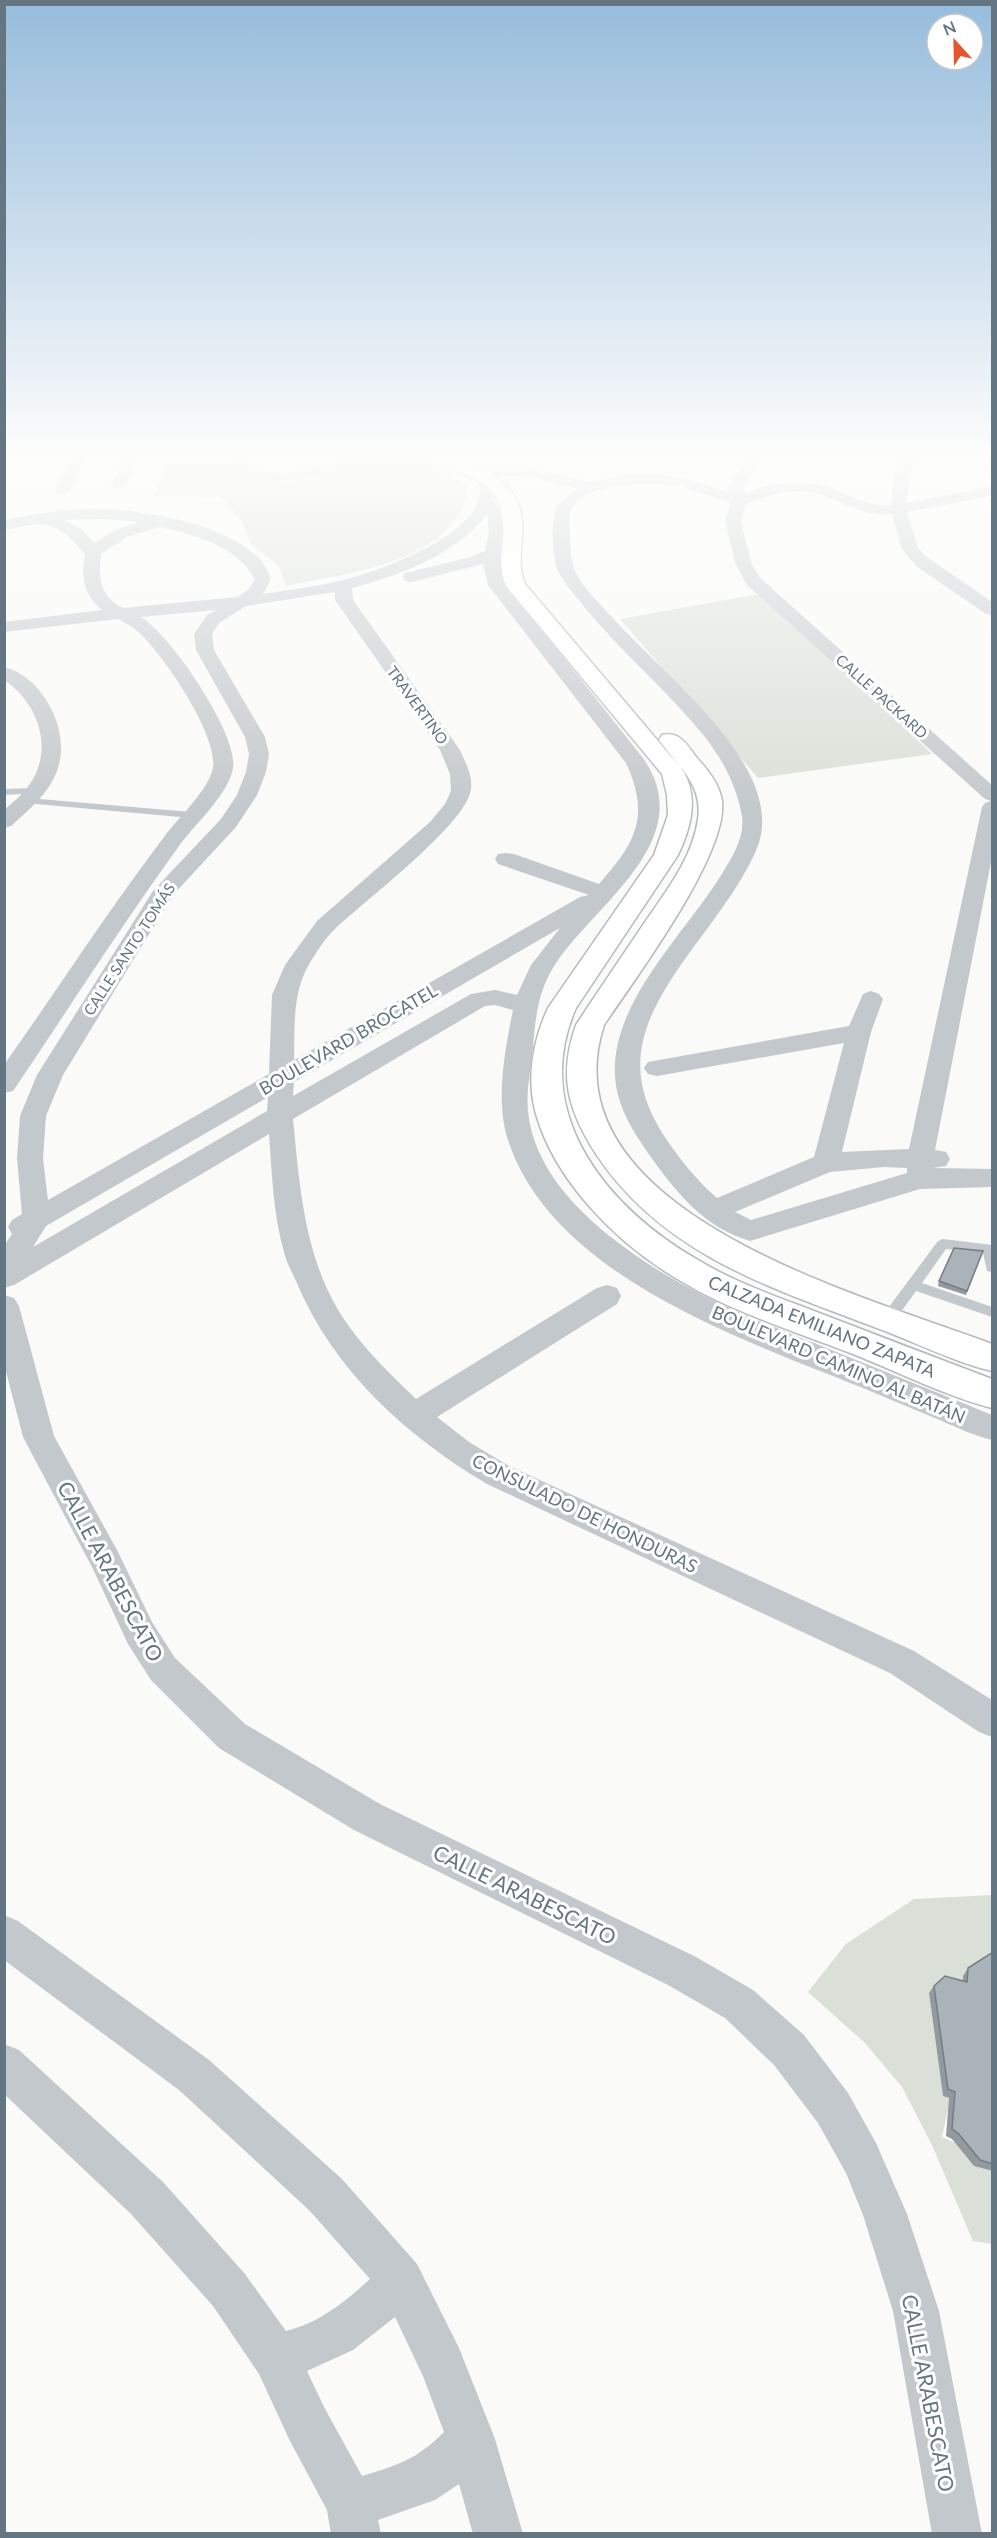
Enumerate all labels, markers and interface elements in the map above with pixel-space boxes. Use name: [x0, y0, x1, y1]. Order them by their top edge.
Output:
north arrow: [925, 12, 985, 72]
text: N: [940, 17, 958, 39]
street label: CALLE PACKARD: [832, 650, 932, 742]
street label: TRAVERTINO: [384, 663, 452, 747]
street label: CALLE SANTO TOMÁS: [80, 880, 178, 1018]
street label: BOULEVARD BROCATEL: [255, 979, 441, 1099]
street label: CALZADA EMILIANO ZAPATA: [705, 1270, 939, 1382]
street label: BOULEVARD CAMINO AL BATÁN: [709, 1300, 969, 1428]
street label: CONSULADO DE HONDURAS: [469, 1449, 701, 1577]
street label: CALLE ARABESCATO: [53, 1477, 169, 1665]
street label: CALLE ARABESCATO: [429, 1839, 621, 1949]
street label: CALLE ARABESCATO: [898, 2292, 960, 2494]

